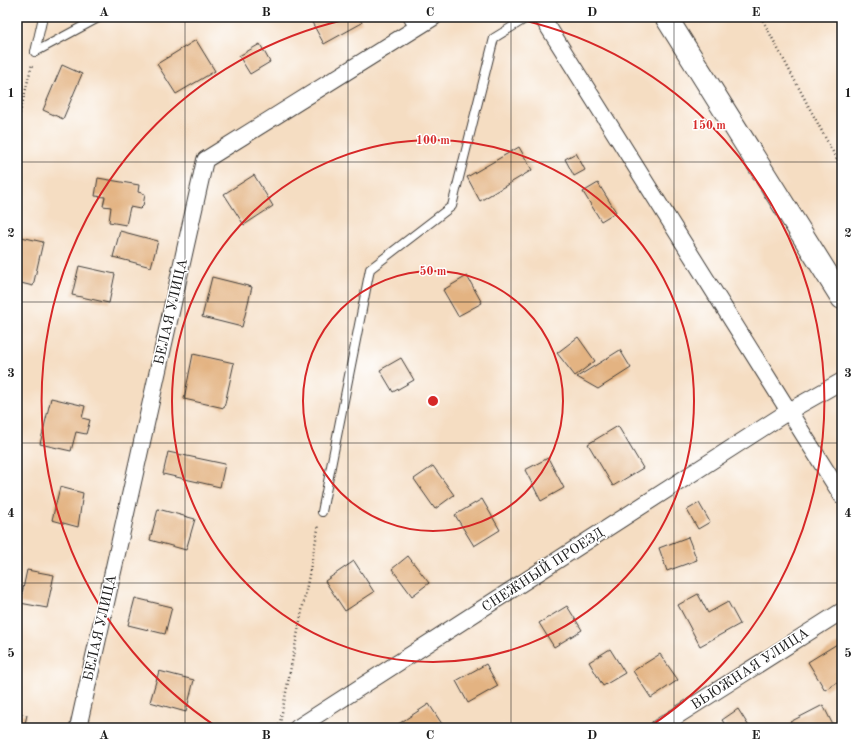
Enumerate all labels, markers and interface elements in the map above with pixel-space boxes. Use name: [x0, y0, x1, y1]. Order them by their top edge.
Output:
text: A: [99, 6, 109, 19]
text: B: [261, 6, 271, 19]
text: C: [426, 6, 434, 19]
text: D: [587, 6, 597, 19]
text: E: [752, 6, 761, 19]
text: 1: [7, 87, 15, 100]
text: 1: [844, 87, 852, 100]
text: 150 m: [692, 119, 726, 132]
text: 100 m: [416, 135, 450, 147]
text: 2: [7, 227, 15, 240]
text: 2: [844, 227, 852, 240]
street label: БЕЛАЯ УЛИЦА: [152, 257, 190, 367]
text: 50 m: [420, 265, 447, 278]
text: 3: [7, 367, 15, 380]
text: 3: [844, 367, 852, 380]
centre of rings: [426, 394, 440, 408]
text: 4: [7, 507, 15, 520]
text: 4: [844, 507, 852, 520]
street label: СНЕЖНЫЙ ПРОЕЗД: [477, 522, 607, 615]
street label: БЕЛАЯ УЛИЦА: [81, 573, 119, 683]
street label: ВЬЮЖНАЯ УЛИЦА: [689, 626, 812, 712]
text: 5: [7, 647, 15, 660]
text: 5: [844, 647, 852, 660]
text: A: [99, 729, 109, 742]
text: B: [261, 729, 271, 742]
text: C: [426, 729, 434, 742]
text: D: [587, 729, 597, 742]
text: E: [752, 729, 761, 742]

